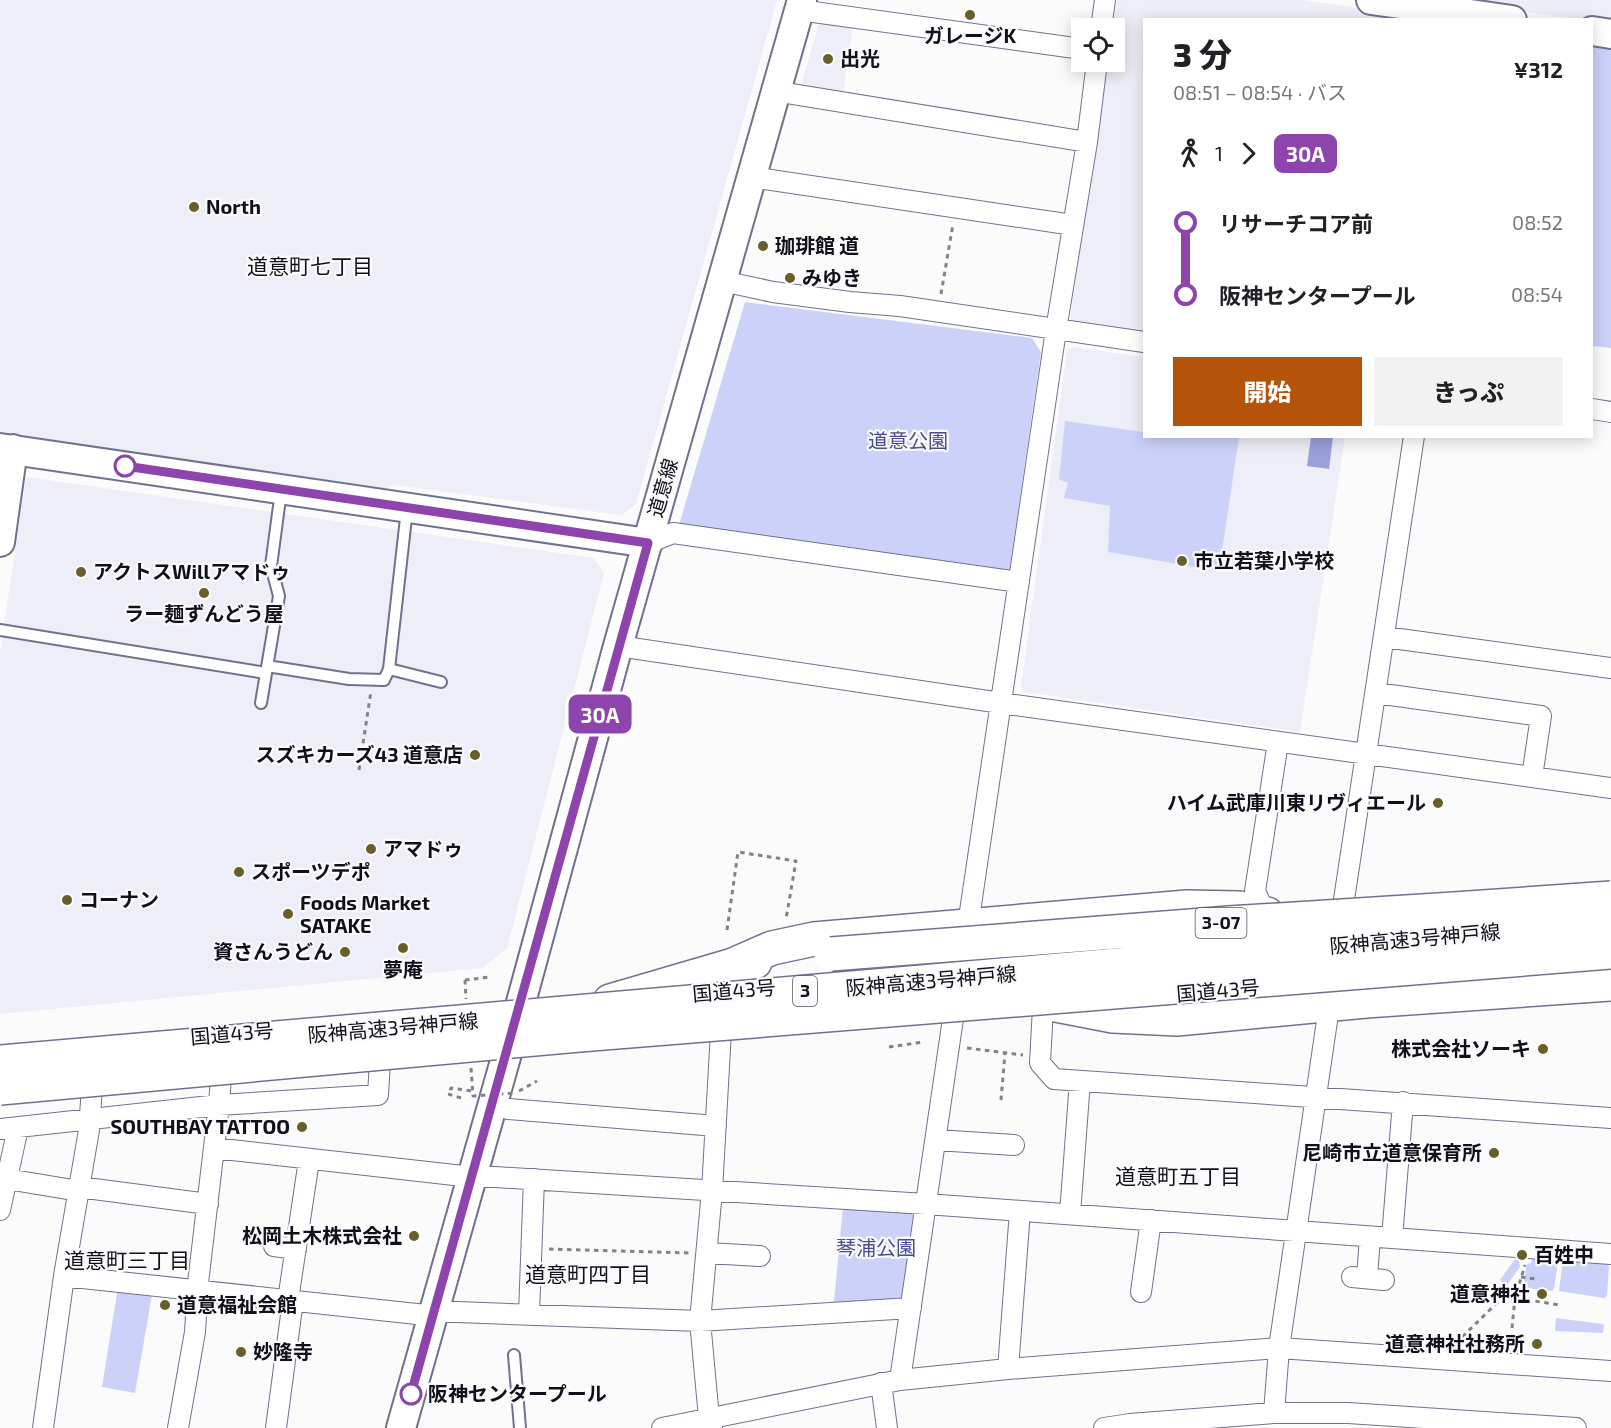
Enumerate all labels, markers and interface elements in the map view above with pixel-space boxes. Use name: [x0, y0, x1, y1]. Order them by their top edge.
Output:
marker: ガレージK: [963, 8, 977, 22]
map controls: [1071, 18, 1125, 72]
button: locate: [1071, 18, 1125, 72]
place label: ガレージK: [924, 23, 1016, 47]
text: 3 分: [1173, 34, 1232, 74]
place label: 出光: [840, 46, 880, 70]
marker: 出光: [821, 52, 835, 66]
text: ¥312: [1514, 56, 1563, 82]
text: 08:51 – 08:54 · バス: [1173, 80, 1347, 104]
icon: walk: [1173, 137, 1206, 170]
icon: forward: [1232, 137, 1265, 170]
text: 1: [1215, 141, 1223, 165]
text: 30A: [1286, 141, 1325, 166]
place label: North: [206, 194, 261, 218]
marker: North: [187, 200, 201, 214]
text: リサーチコア前: [1219, 210, 1373, 236]
text: 08:52: [1512, 210, 1563, 234]
place label: 珈琲館 道: [775, 233, 859, 257]
marker: 珈琲館 道: [756, 239, 770, 253]
district label: 道意町七丁目: [247, 253, 373, 278]
place label: みゆき: [802, 265, 862, 289]
marker: みゆき: [783, 271, 797, 285]
text: 阪神センタープール: [1219, 282, 1416, 308]
text: 08:54: [1511, 282, 1563, 306]
button: 開始: [1173, 357, 1362, 426]
button: きっぷ: [1374, 357, 1563, 426]
park label: 道意公園: [868, 428, 948, 452]
unlabelled marker: [114, 455, 136, 477]
street label: 道意線: [642, 456, 682, 520]
place label: 市立若葉小学校: [1194, 548, 1334, 572]
marker: 市立若葉小学校: [1175, 554, 1189, 568]
place label: アクトスWillアマドゥ: [93, 559, 290, 583]
marker: アクトスWillアマドゥ: [74, 565, 88, 579]
marker: ラー麺ずんどう屋: [197, 586, 211, 600]
place label: ラー麺ずんどう屋: [124, 601, 284, 625]
line badge: 30A: [566, 694, 634, 734]
text: 30A: [581, 702, 619, 727]
place label: スズキカーズ43 道意店: [256, 742, 463, 766]
marker: スズキカーズ43 道意店: [468, 748, 482, 762]
place label: ハイム武庫川東リヴィエール: [1167, 790, 1426, 814]
marker: ハイム武庫川東リヴィエール: [1431, 796, 1445, 810]
place label: アマドゥ: [383, 836, 463, 860]
marker: アマドゥ: [364, 842, 378, 856]
place label: スポーツデポ: [251, 859, 371, 883]
marker: スポーツデポ: [232, 865, 246, 879]
place label: コーナン: [79, 887, 159, 911]
place label: Foods Market SATAKE: [300, 890, 430, 937]
marker: コーナン: [60, 893, 74, 907]
marker: Foods Market SATAKE: [281, 907, 295, 921]
road number: 3-07: [1196, 908, 1246, 938]
street label: 阪神高速3号神戸線: [1329, 919, 1501, 957]
place label: 資さんうどん: [213, 939, 333, 963]
marker: 夢庵: [396, 941, 410, 955]
marker: 資さんうどん: [338, 945, 352, 959]
place label: 夢庵: [383, 957, 423, 981]
street label: 阪神高速3号神戸線: [845, 961, 1017, 999]
street label: 国道43号: [691, 974, 777, 1006]
street label: 国道43号: [1175, 974, 1261, 1006]
road number: 3: [793, 976, 817, 1006]
street label: 阪神高速3号神戸線: [307, 1008, 479, 1046]
street label: 国道43号: [189, 1017, 275, 1049]
place label: 株式会社ソーキ: [1391, 1036, 1531, 1060]
marker: 株式会社ソーキ: [1536, 1042, 1550, 1056]
place label: SOUTHBAY TATTOO: [111, 1114, 290, 1138]
marker: SOUTHBAY TATTOO: [295, 1120, 309, 1134]
place label: 尼崎市立道意保育所: [1302, 1140, 1482, 1164]
marker: 尼崎市立道意保育所: [1487, 1146, 1501, 1160]
district label: 道意町五丁目: [1115, 1163, 1241, 1188]
place label: 松岡土木株式会社: [242, 1223, 402, 1247]
marker: 松岡土木株式会社: [407, 1229, 421, 1243]
park label: 琴浦公園: [836, 1235, 916, 1259]
place label: 百姓中: [1534, 1242, 1594, 1266]
district label: 道意町三丁目: [64, 1247, 190, 1272]
marker: 百姓中: [1515, 1248, 1529, 1262]
district label: 道意町四丁目: [525, 1261, 651, 1286]
place label: 道意神社: [1450, 1281, 1530, 1305]
marker: 道意神社: [1535, 1287, 1549, 1301]
place label: 道意福祉会館: [177, 1292, 297, 1316]
marker: 道意福祉会館: [158, 1298, 172, 1312]
place label: 道意神社社務所: [1385, 1331, 1525, 1355]
marker: 道意神社社務所: [1530, 1337, 1544, 1351]
place label: 妙隆寺: [253, 1339, 313, 1363]
marker: 妙隆寺: [234, 1345, 248, 1359]
place label: 阪神センタープール: [428, 1381, 607, 1405]
marker: 阪神センタープール: [400, 1383, 422, 1405]

